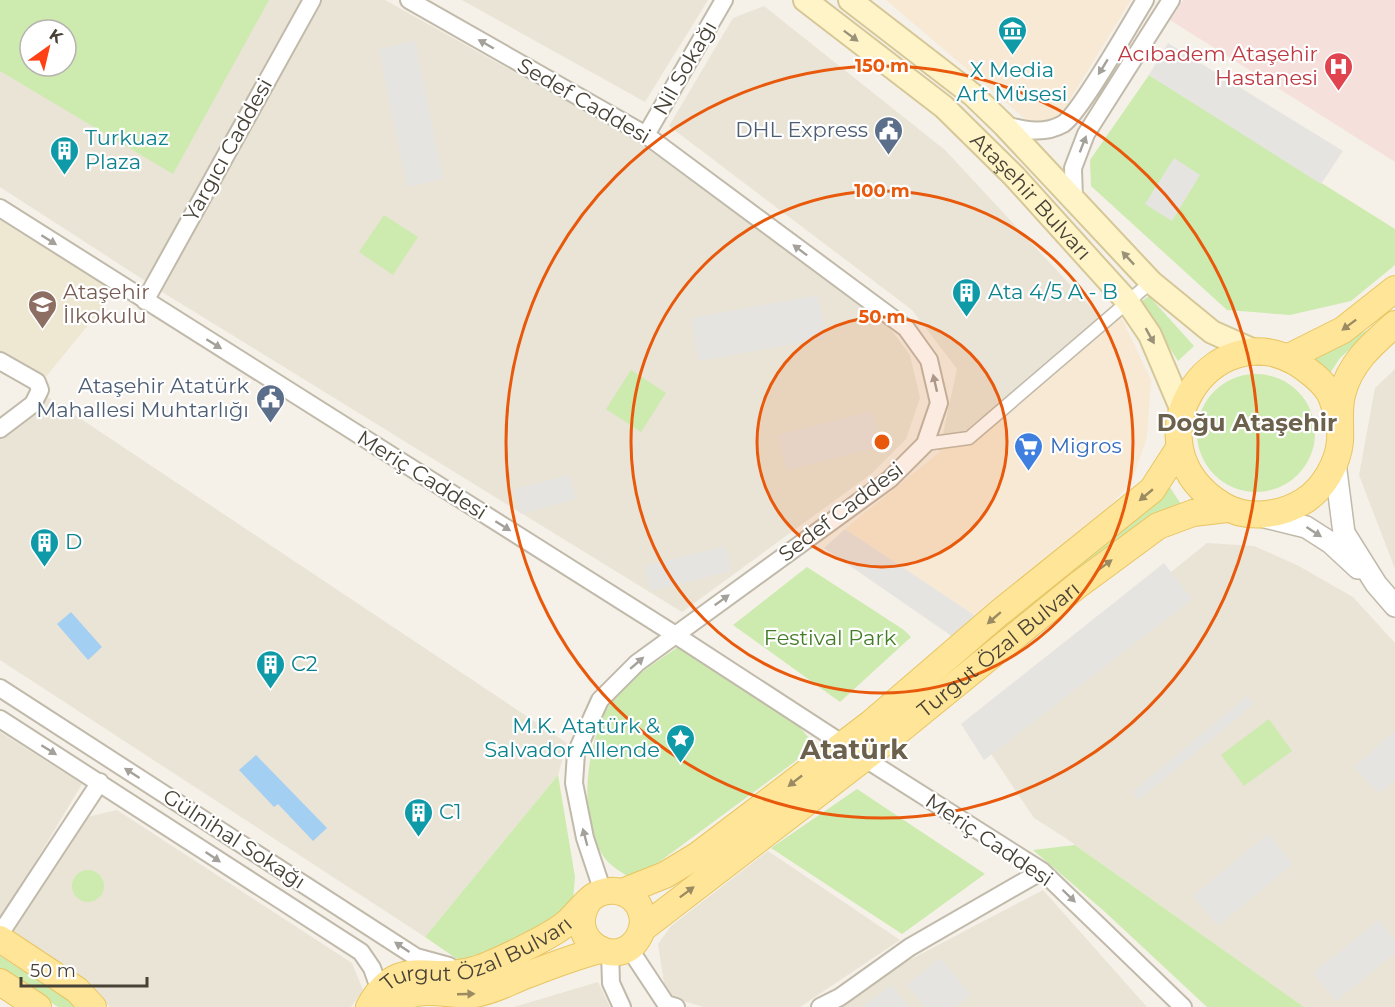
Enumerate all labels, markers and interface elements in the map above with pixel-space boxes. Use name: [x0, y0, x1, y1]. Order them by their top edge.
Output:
museum icon: X Media Art Müsesi: [996, 15, 1028, 57]
street label: Nil Sokağı: [648, 16, 722, 119]
north arrow: [18, 18, 78, 78]
text: K: [46, 25, 67, 48]
one-way arrow: [843, 29, 859, 42]
one-way arrow: [477, 39, 494, 49]
place label: Acıbadem Ataşehir Hastanesi: [1118, 41, 1318, 90]
hospital icon: Acıbadem Ataşehir Hastanesi: [1323, 50, 1355, 92]
street label: Sedef Caddesi: [513, 52, 655, 149]
text: 150 m: [855, 55, 909, 77]
place label: X Media Art Müsesi: [957, 57, 1067, 106]
one-way arrow: [1097, 59, 1108, 75]
street label: Yargıcı Caddesi: [178, 74, 277, 226]
public building icon: DHL Express: [873, 114, 905, 156]
place label: DHL Express: [735, 117, 868, 142]
place label: Turkuaz Plaza: [85, 125, 169, 174]
street label: Ataşehir Bulvarı: [966, 127, 1097, 265]
building icon: Turkuaz Plaza: [48, 134, 80, 176]
one-way arrow: [1078, 134, 1088, 152]
text: 100 m: [854, 180, 910, 202]
one-way arrow: [41, 234, 58, 245]
one-way arrow: [792, 244, 807, 256]
one-way arrow: [1122, 251, 1135, 266]
building icon: Ata 4/5 A - B: [951, 276, 983, 318]
place label: Ataşehir İlkokulu: [63, 279, 150, 328]
place label: Ata 4/5 A - B: [988, 279, 1118, 304]
school or university icon: Ataşehir İlkokulu: [26, 288, 58, 330]
text: 50 m: [859, 306, 905, 328]
one-way arrow: [1341, 318, 1356, 330]
one-way arrow: [1145, 328, 1155, 345]
one-way arrow: [206, 339, 222, 350]
place label: Ataşehir Atatürk Mahallesi Muhtarlığı: [36, 373, 249, 422]
one-way arrow: [929, 373, 939, 392]
public building icon: Ataşehir Atatürk Mahallesi Muhtarlığı: [254, 382, 286, 424]
district label: Doğu Ataşehir: [1157, 408, 1337, 437]
street label: Meriç Caddesi: [353, 425, 492, 524]
supermarket icon: Migros: [1013, 430, 1045, 472]
centre of rings: [872, 432, 892, 452]
place label: Migros: [1050, 433, 1122, 458]
street label: Sedef Caddesi: [774, 457, 908, 567]
one-way arrow: [1139, 488, 1154, 501]
one-way arrow: [495, 521, 512, 532]
building icon: D: [28, 526, 60, 568]
one-way arrow: [1306, 527, 1323, 538]
place label: D: [65, 529, 82, 554]
one-way arrow: [1097, 559, 1113, 571]
street label: Turgut Özal Bulvarı: [912, 576, 1084, 723]
one-way arrow: [713, 594, 729, 606]
one-way arrow: [987, 611, 1002, 624]
park label: Festival Park: [764, 625, 897, 650]
building icon: C2: [254, 648, 286, 690]
place label: C2: [291, 651, 318, 676]
one-way arrow: [629, 657, 645, 670]
place label: M.K. Atatürk & Salvador Allende: [484, 713, 660, 762]
place icon: M.K. Atatürk & Salvador Allende: [665, 722, 697, 764]
district label: Atatürk: [799, 733, 908, 766]
one-way arrow: [41, 745, 58, 756]
one-way arrow: [124, 768, 140, 779]
one-way arrow: [787, 775, 803, 788]
street label: Gülnihal Sokağı: [159, 783, 310, 894]
street label: Meriç Caddesi: [921, 788, 1058, 891]
building icon: C1: [402, 796, 434, 838]
place label: C1: [439, 799, 462, 824]
one-way arrow: [580, 828, 589, 846]
one-way arrow: [204, 851, 220, 863]
one-way arrow: [679, 886, 695, 898]
one-way arrow: [1061, 889, 1076, 903]
street label: Turgut Özal Bulvarı: [376, 911, 577, 996]
one-way arrow: [394, 941, 410, 953]
scale bar: [21, 950, 147, 988]
text: 50 m: [30, 960, 76, 982]
one-way arrow: [457, 990, 476, 999]

